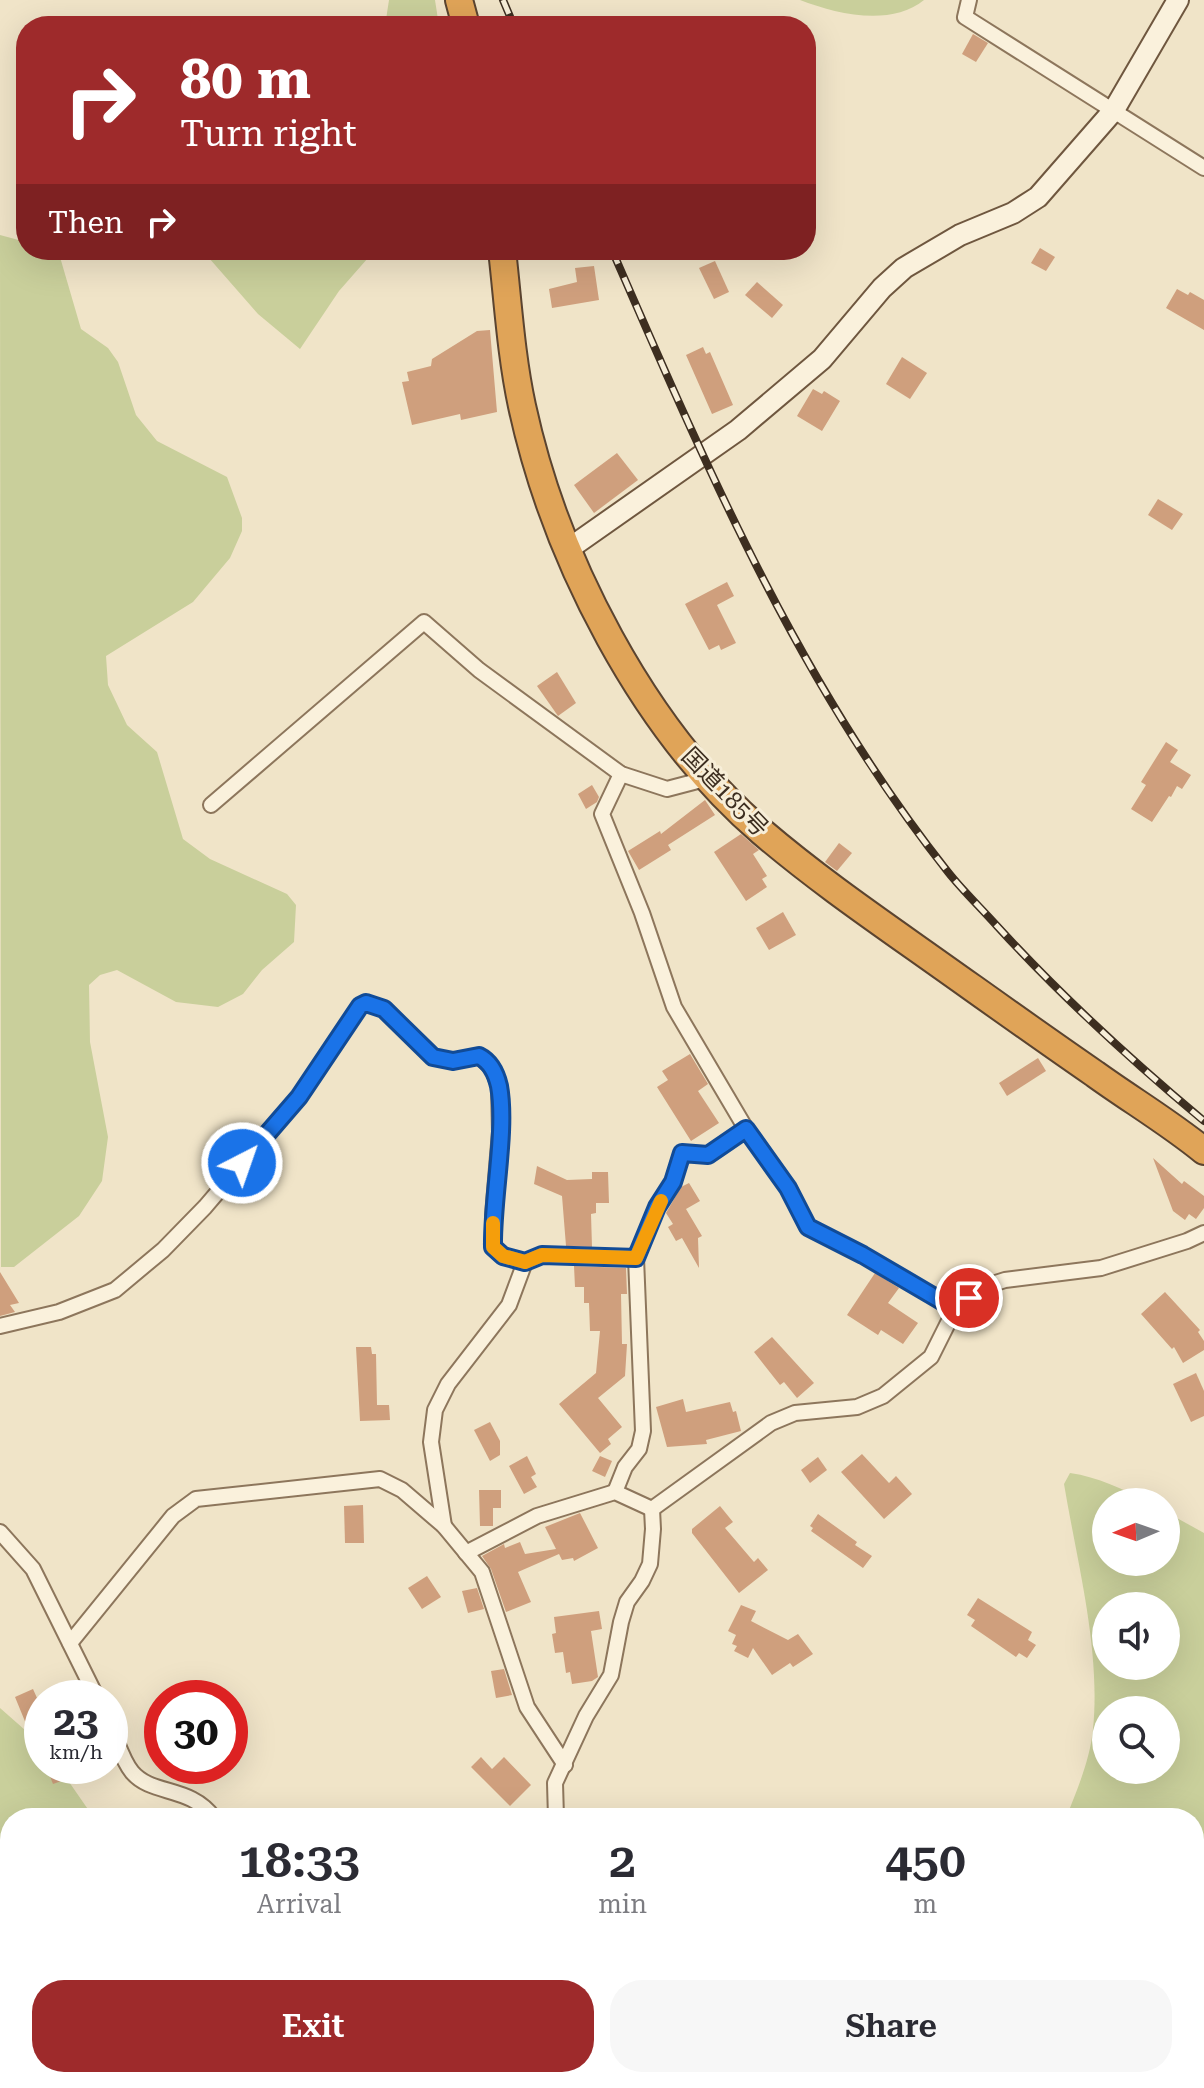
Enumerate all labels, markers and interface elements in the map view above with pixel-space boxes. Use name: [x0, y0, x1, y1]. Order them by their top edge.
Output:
text: 80 m: [180, 46, 311, 112]
icon: right: [48, 48, 152, 152]
text: Turn right: [180, 113, 357, 155]
icon: right: [139, 200, 183, 244]
text: Then: [48, 205, 123, 240]
street label: 国道185号: [676, 742, 774, 842]
position arrow: [200, 1121, 284, 1205]
pin: [935, 1264, 1003, 1332]
icon: arrive: [947, 1276, 991, 1320]
north arrow: [1092, 1488, 1180, 1576]
map controls: [1092, 1488, 1180, 1784]
button: sound: [1092, 1592, 1180, 1680]
speed limit sign: 30: [144, 1680, 248, 1784]
button: search: [1092, 1696, 1180, 1784]
text: 23: [54, 1698, 98, 1745]
text: km/h: [49, 1740, 103, 1764]
text: 18:33: [238, 1833, 360, 1889]
text: 2: [609, 1833, 636, 1889]
text: 450: [885, 1833, 966, 1889]
text: Arrival: [257, 1889, 341, 1919]
text: min: [598, 1889, 647, 1919]
text: m: [914, 1889, 937, 1919]
button: Exit: [32, 1980, 594, 2072]
button: Share: [610, 1980, 1172, 2072]

